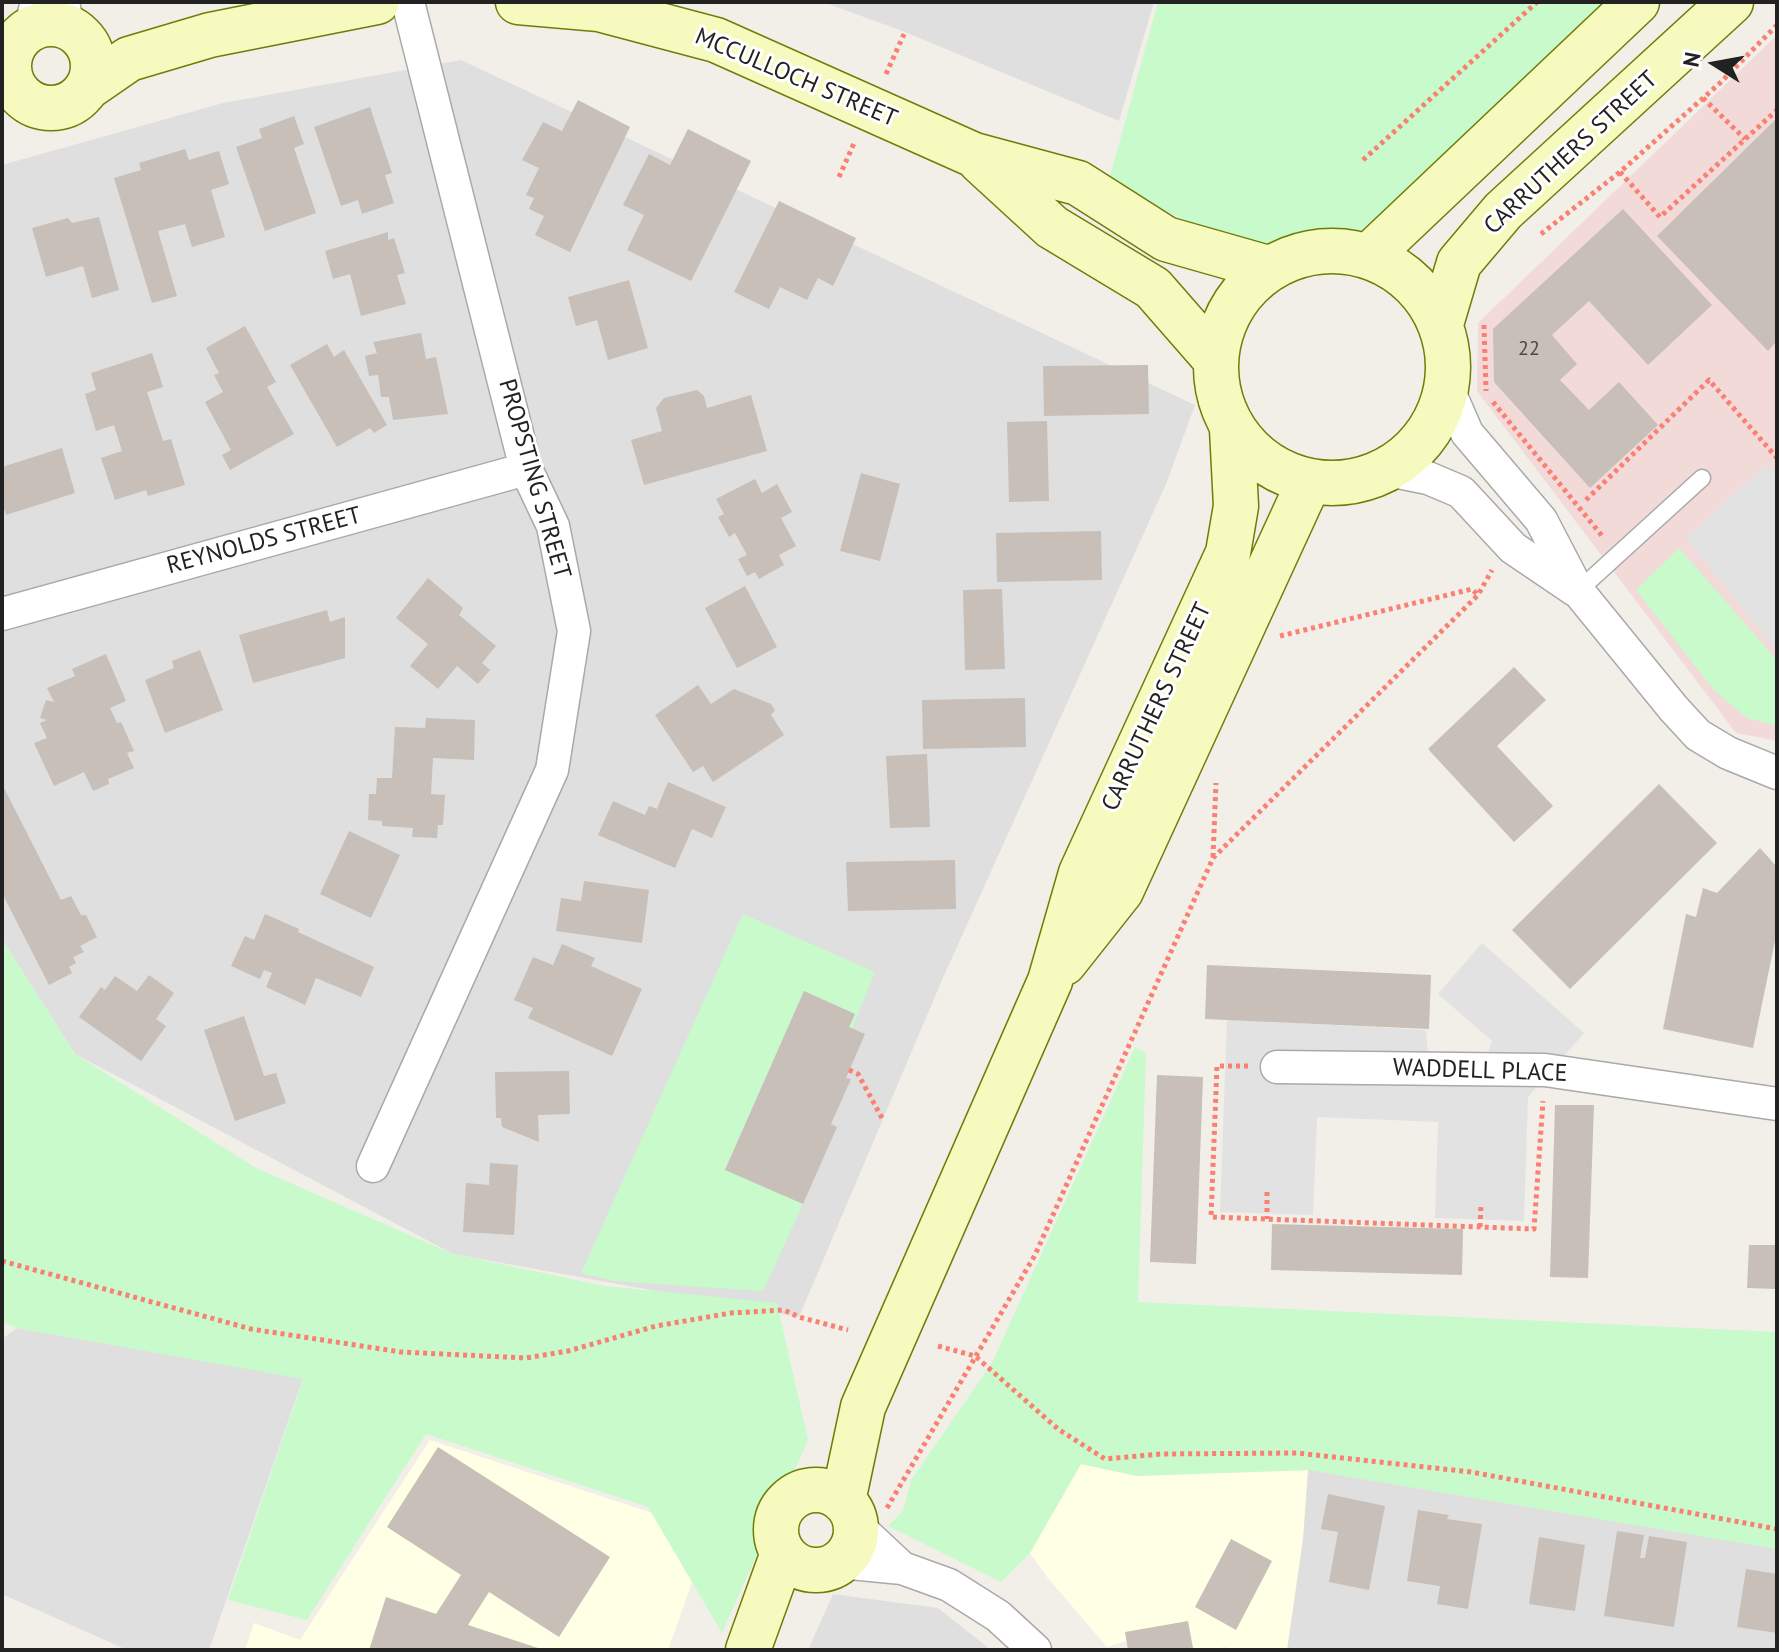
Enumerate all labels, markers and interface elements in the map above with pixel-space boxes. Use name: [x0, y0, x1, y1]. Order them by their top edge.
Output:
street label: MCCULLOCH STREET: [691, 22, 901, 134]
north arrow: [1675, 24, 1755, 104]
text: N: [1676, 50, 1707, 69]
street label: CARRUTHERS STREET: [1478, 65, 1664, 241]
house number: 22: [1518, 337, 1540, 361]
street label: PROPSTING STREET: [492, 376, 576, 582]
street label: REYNOLDS STREET: [164, 501, 364, 581]
street label: CARRUTHERS STREET: [1096, 598, 1218, 816]
street label: WADDELL PLACE: [1392, 1054, 1568, 1088]

